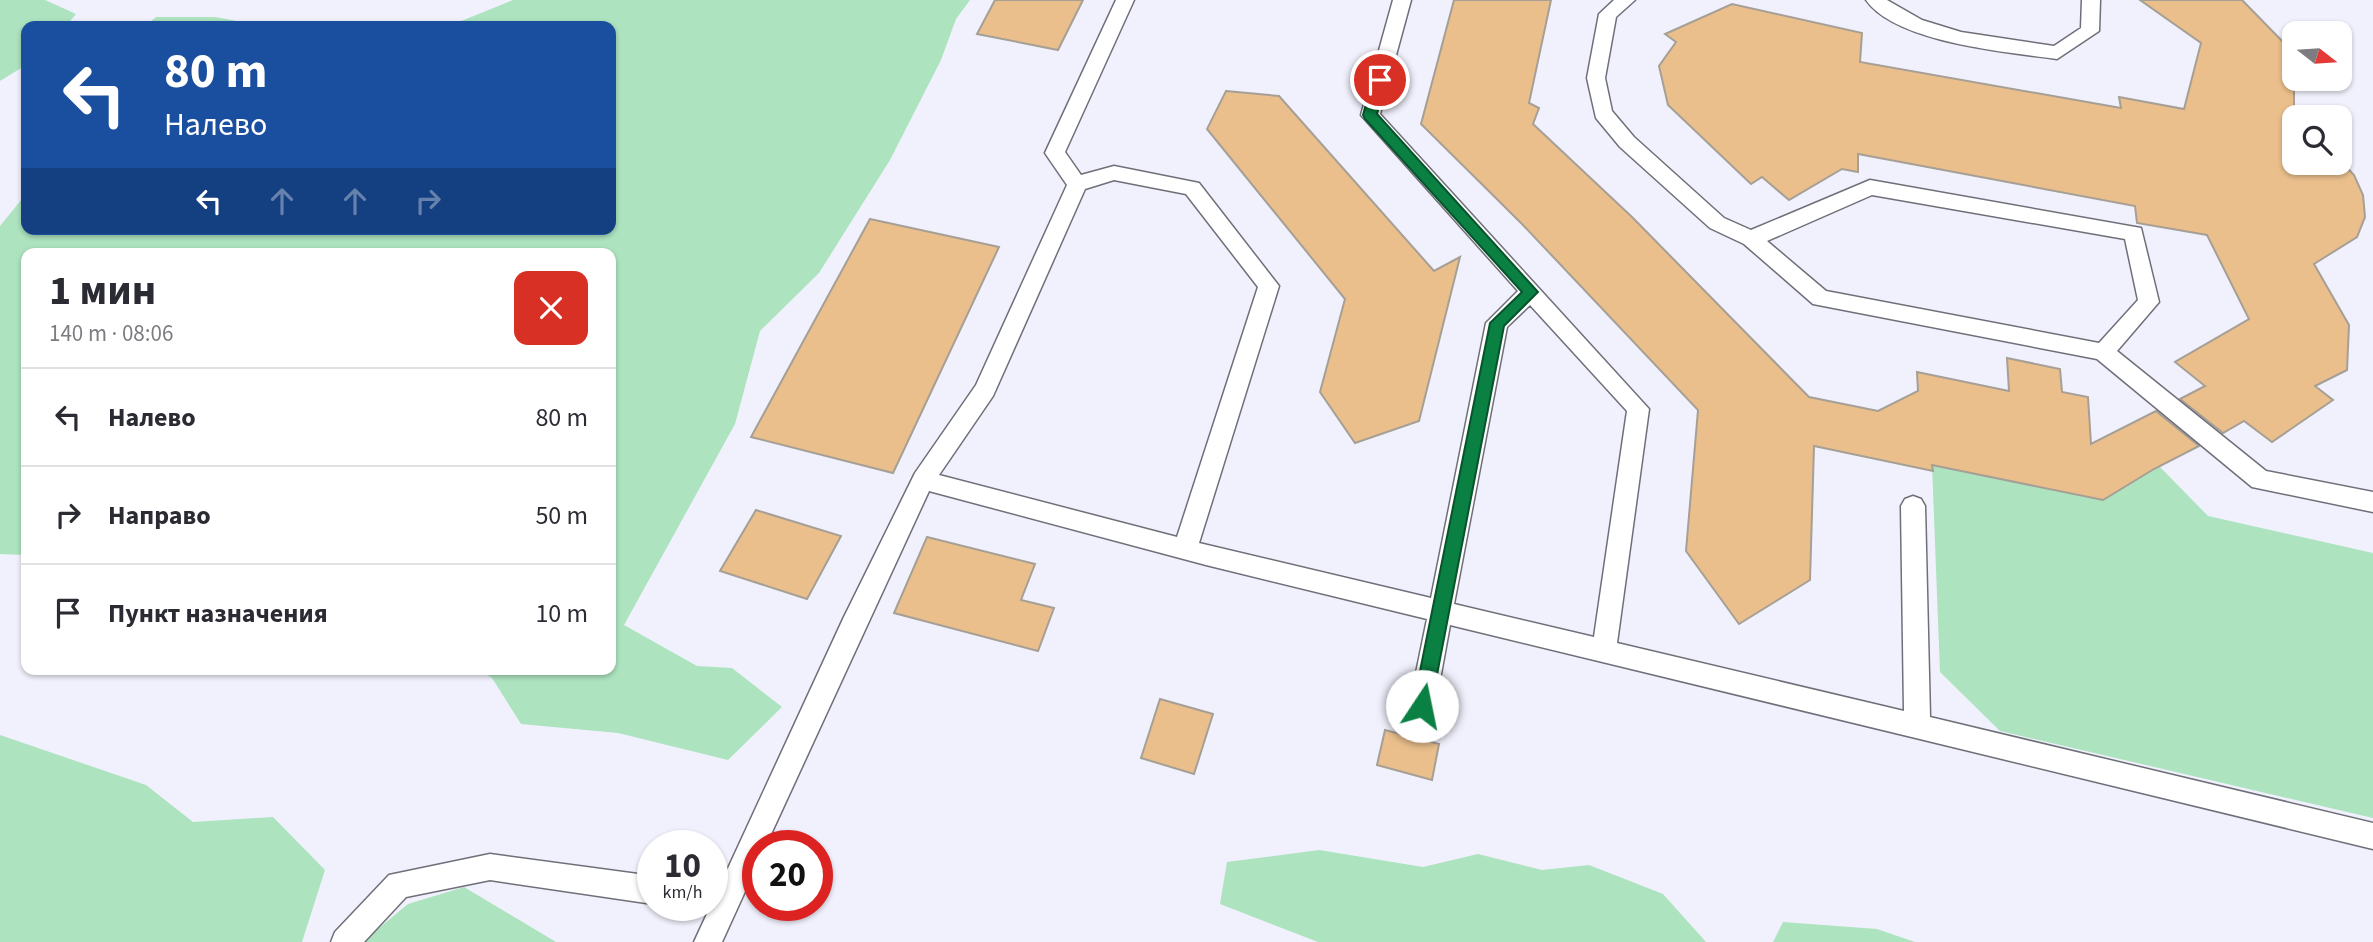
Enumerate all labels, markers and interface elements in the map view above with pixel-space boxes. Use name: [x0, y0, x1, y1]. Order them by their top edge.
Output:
north arrow: [2282, 21, 2352, 91]
map controls: [2282, 21, 2352, 175]
text: 80 m: [164, 37, 268, 107]
icon: left: [49, 49, 140, 140]
pin: [1350, 50, 1410, 110]
icon: arrive: [1361, 61, 1399, 99]
text: Налево: [164, 102, 267, 148]
button: search: [2282, 105, 2352, 175]
icon: left: [190, 182, 228, 220]
icon: ahead: [263, 182, 301, 220]
icon: ahead: [336, 182, 374, 220]
icon: right: [409, 182, 447, 220]
text: 1 мин: [49, 261, 156, 321]
button: close: [514, 271, 588, 345]
text: 140 m · 08:06: [49, 317, 173, 350]
icon: left: [49, 398, 87, 436]
text: Налево: [108, 399, 196, 436]
text: 80 m: [535, 399, 588, 436]
icon: right: [49, 496, 87, 534]
text: Направо: [108, 497, 211, 534]
text: 50 m: [535, 497, 588, 534]
icon: arrive: [49, 594, 87, 632]
text: Пункт назначения: [108, 595, 328, 632]
text: 10 m: [535, 595, 588, 632]
position arrow: [1385, 669, 1459, 743]
speed limit sign: 20: [742, 830, 833, 921]
text: 10: [664, 841, 701, 891]
text: km/h: [663, 880, 702, 905]

